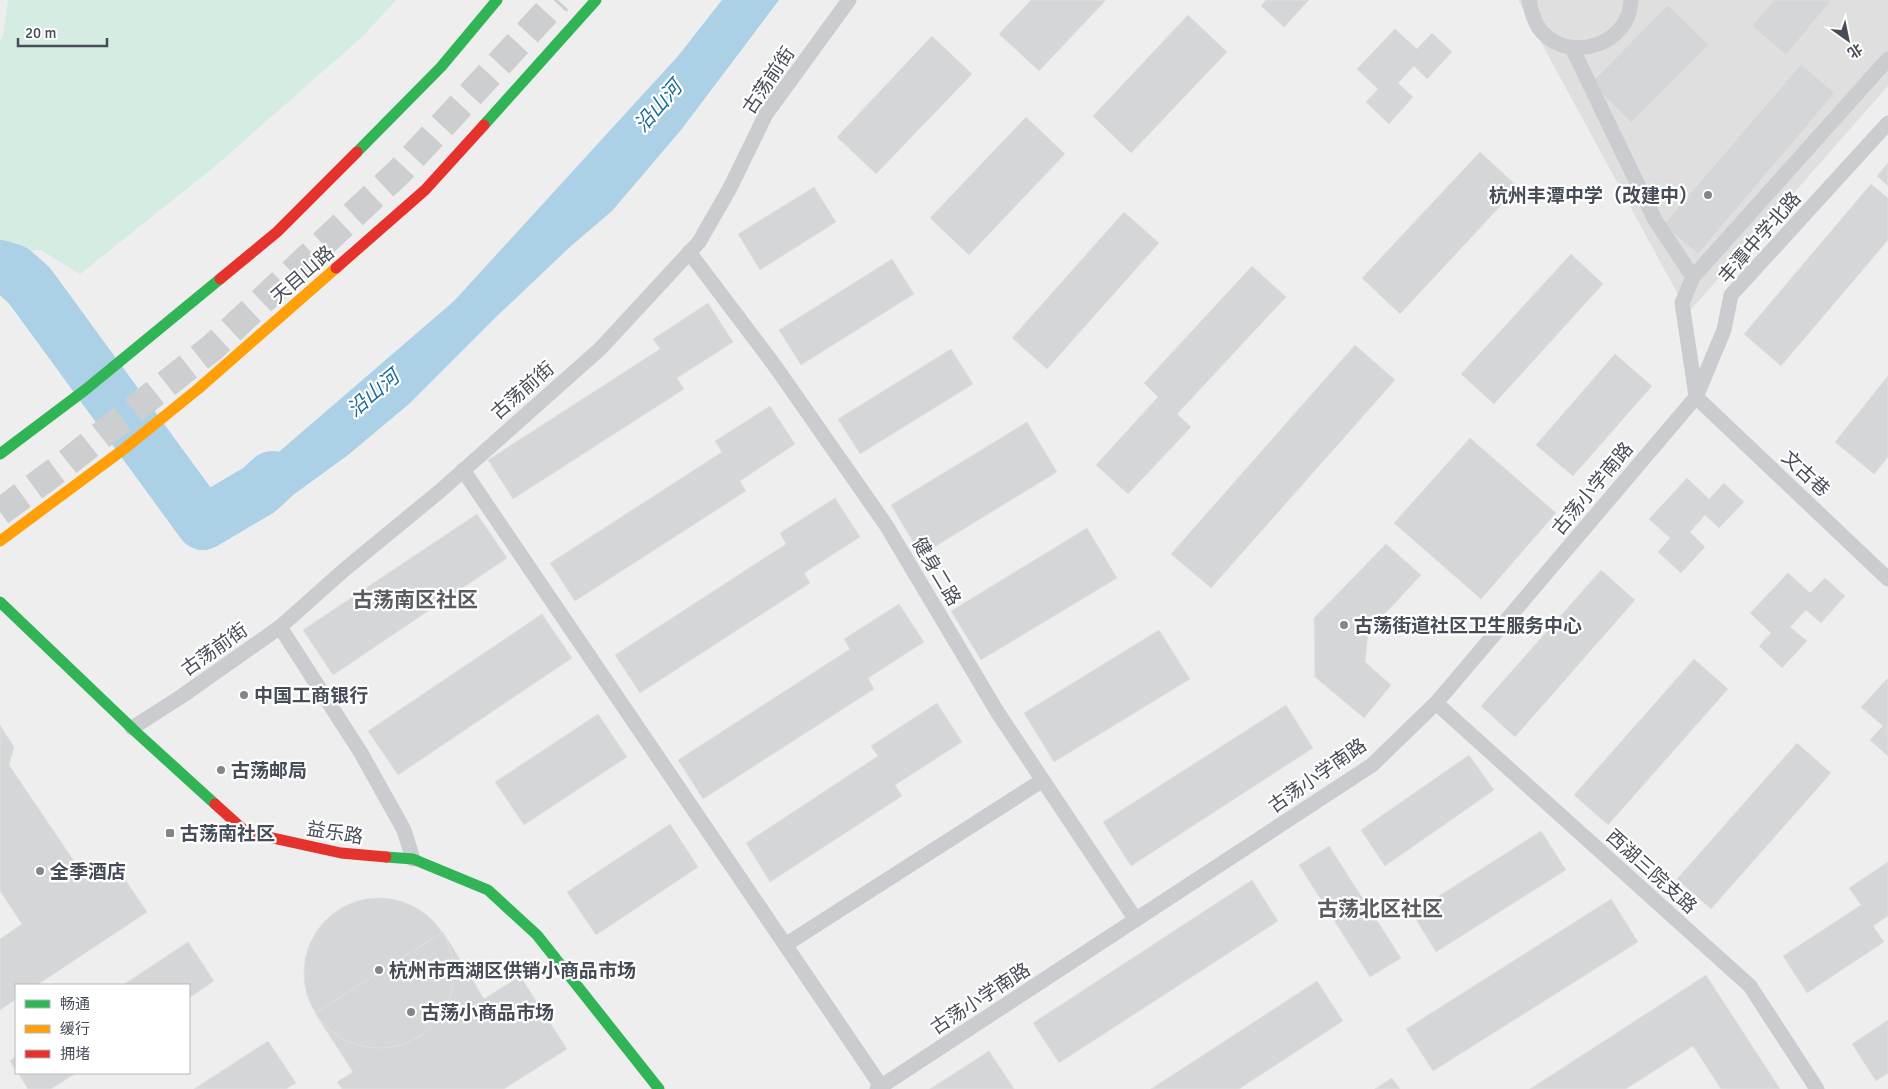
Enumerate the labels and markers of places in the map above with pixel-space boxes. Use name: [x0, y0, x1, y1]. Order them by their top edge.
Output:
place label: 杭州丰潭中学（改建中）: [1489, 184, 1698, 208]
marker: 杭州丰潭中学（改建中）: [1702, 189, 1714, 201]
place label: 古荡街道社区卫生服务中心: [1354, 614, 1582, 638]
marker: 古荡街道社区卫生服务中心: [1338, 619, 1350, 631]
place label: 中国工商银行: [254, 684, 368, 708]
marker: 中国工商银行: [238, 689, 250, 701]
place label: 古荡邮局: [231, 759, 307, 783]
marker: 古荡邮局: [215, 764, 227, 776]
place label: 古荡南社区: [180, 822, 275, 846]
marker: 古荡南社区: [164, 827, 176, 839]
place label: 全季酒店: [50, 860, 126, 884]
marker: 全季酒店: [34, 865, 46, 877]
place label: 杭州市西湖区供销小商品市场: [389, 959, 636, 983]
marker: 杭州市西湖区供销小商品市场: [373, 964, 385, 976]
place label: 古荡小商品市场: [421, 1001, 554, 1025]
marker: 古荡小商品市场: [405, 1006, 417, 1018]

